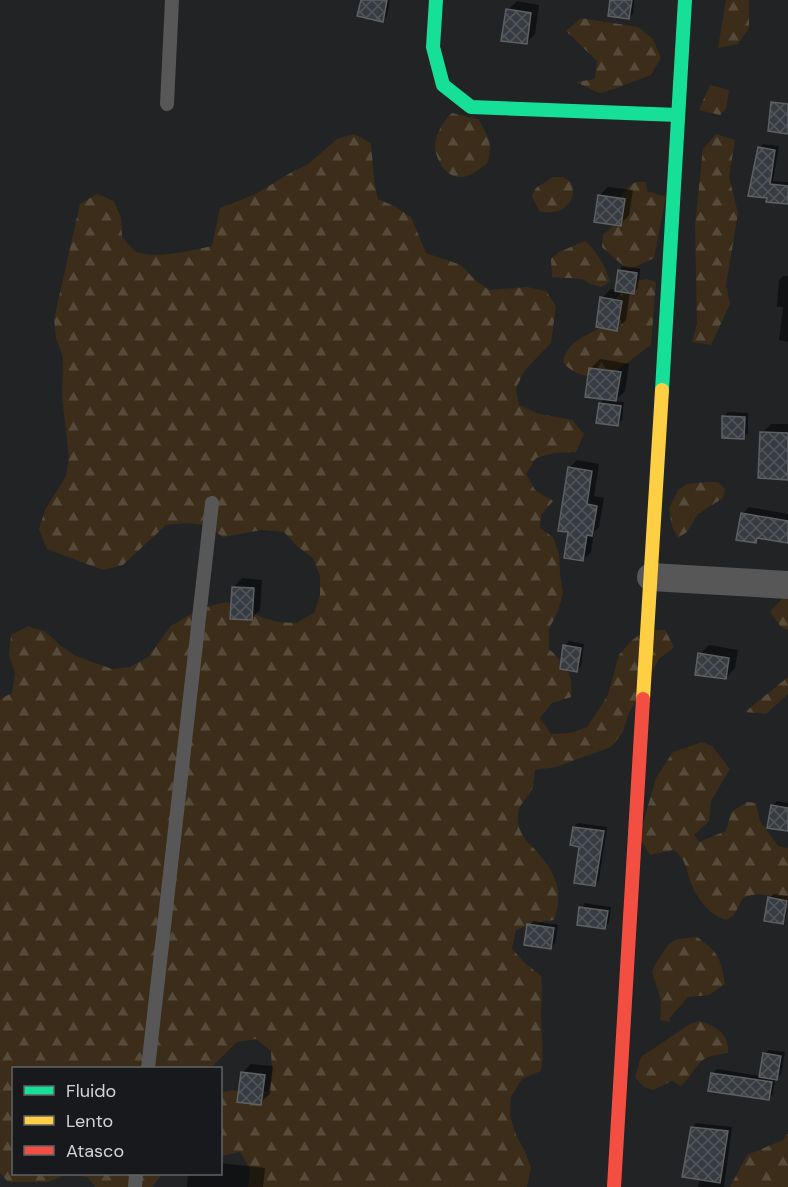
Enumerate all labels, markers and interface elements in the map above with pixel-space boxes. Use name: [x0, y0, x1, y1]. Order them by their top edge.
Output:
legend: [12, 1067, 222, 1175]
text: Fluido: [66, 1079, 116, 1103]
text: Lento: [66, 1109, 113, 1133]
text: Atasco: [66, 1139, 124, 1163]

